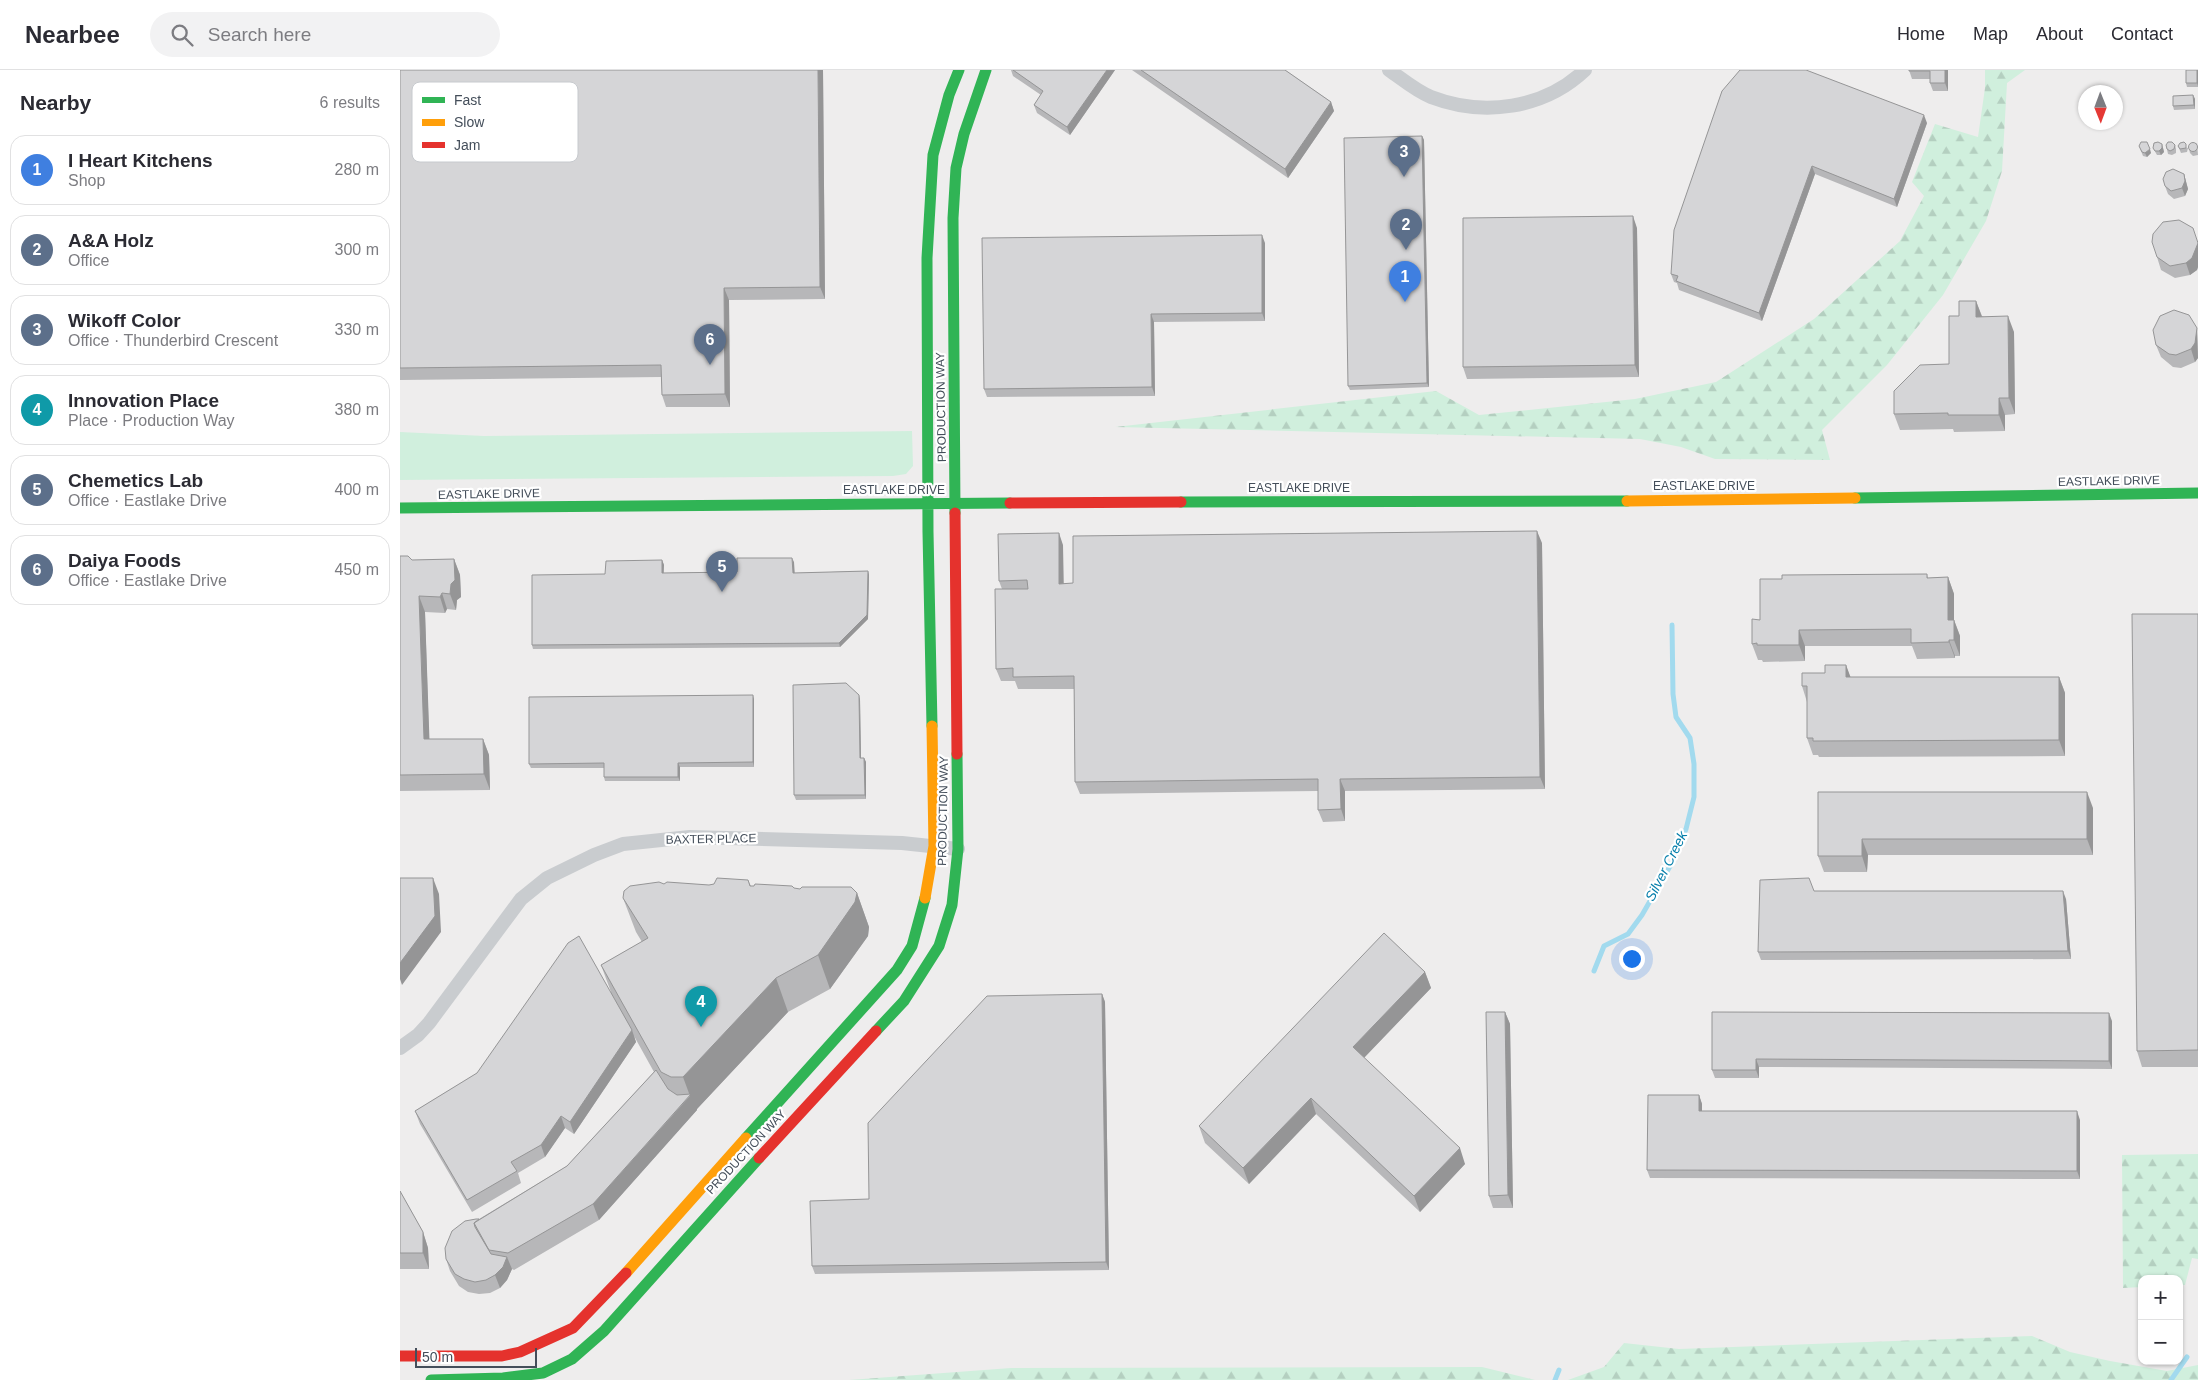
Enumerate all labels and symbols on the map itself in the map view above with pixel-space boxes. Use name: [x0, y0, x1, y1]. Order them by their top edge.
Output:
legend: [412, 82, 578, 162]
north arrow: [2078, 85, 2123, 130]
text: Fast: [454, 92, 481, 108]
text: Slow: [454, 114, 485, 130]
pin: 3: [1388, 136, 1420, 177]
text: Jam: [454, 137, 480, 153]
pin: 2: [1390, 209, 1422, 250]
pin: 1: [1389, 261, 1421, 302]
pin: 6: [694, 324, 726, 365]
street label: PRODUCTION WAY: [933, 352, 949, 462]
street label: EASTLAKE DRIVE: [2058, 473, 2160, 489]
street label: EASTLAKE DRIVE: [1653, 479, 1755, 493]
street label: EASTLAKE DRIVE: [1248, 481, 1350, 495]
street label: EASTLAKE DRIVE: [843, 483, 945, 497]
street label: EASTLAKE DRIVE: [438, 486, 540, 502]
pin: 5: [706, 551, 738, 592]
street label: PRODUCTION WAY: [935, 756, 951, 866]
water label: Silver Creek: [1642, 828, 1691, 904]
street label: BAXTER PLACE: [666, 831, 756, 847]
your location: [1619, 946, 1645, 972]
pin: 4: [685, 986, 717, 1027]
street label: PRODUCTION WAY: [703, 1107, 789, 1197]
scale bar: [415, 1345, 538, 1368]

